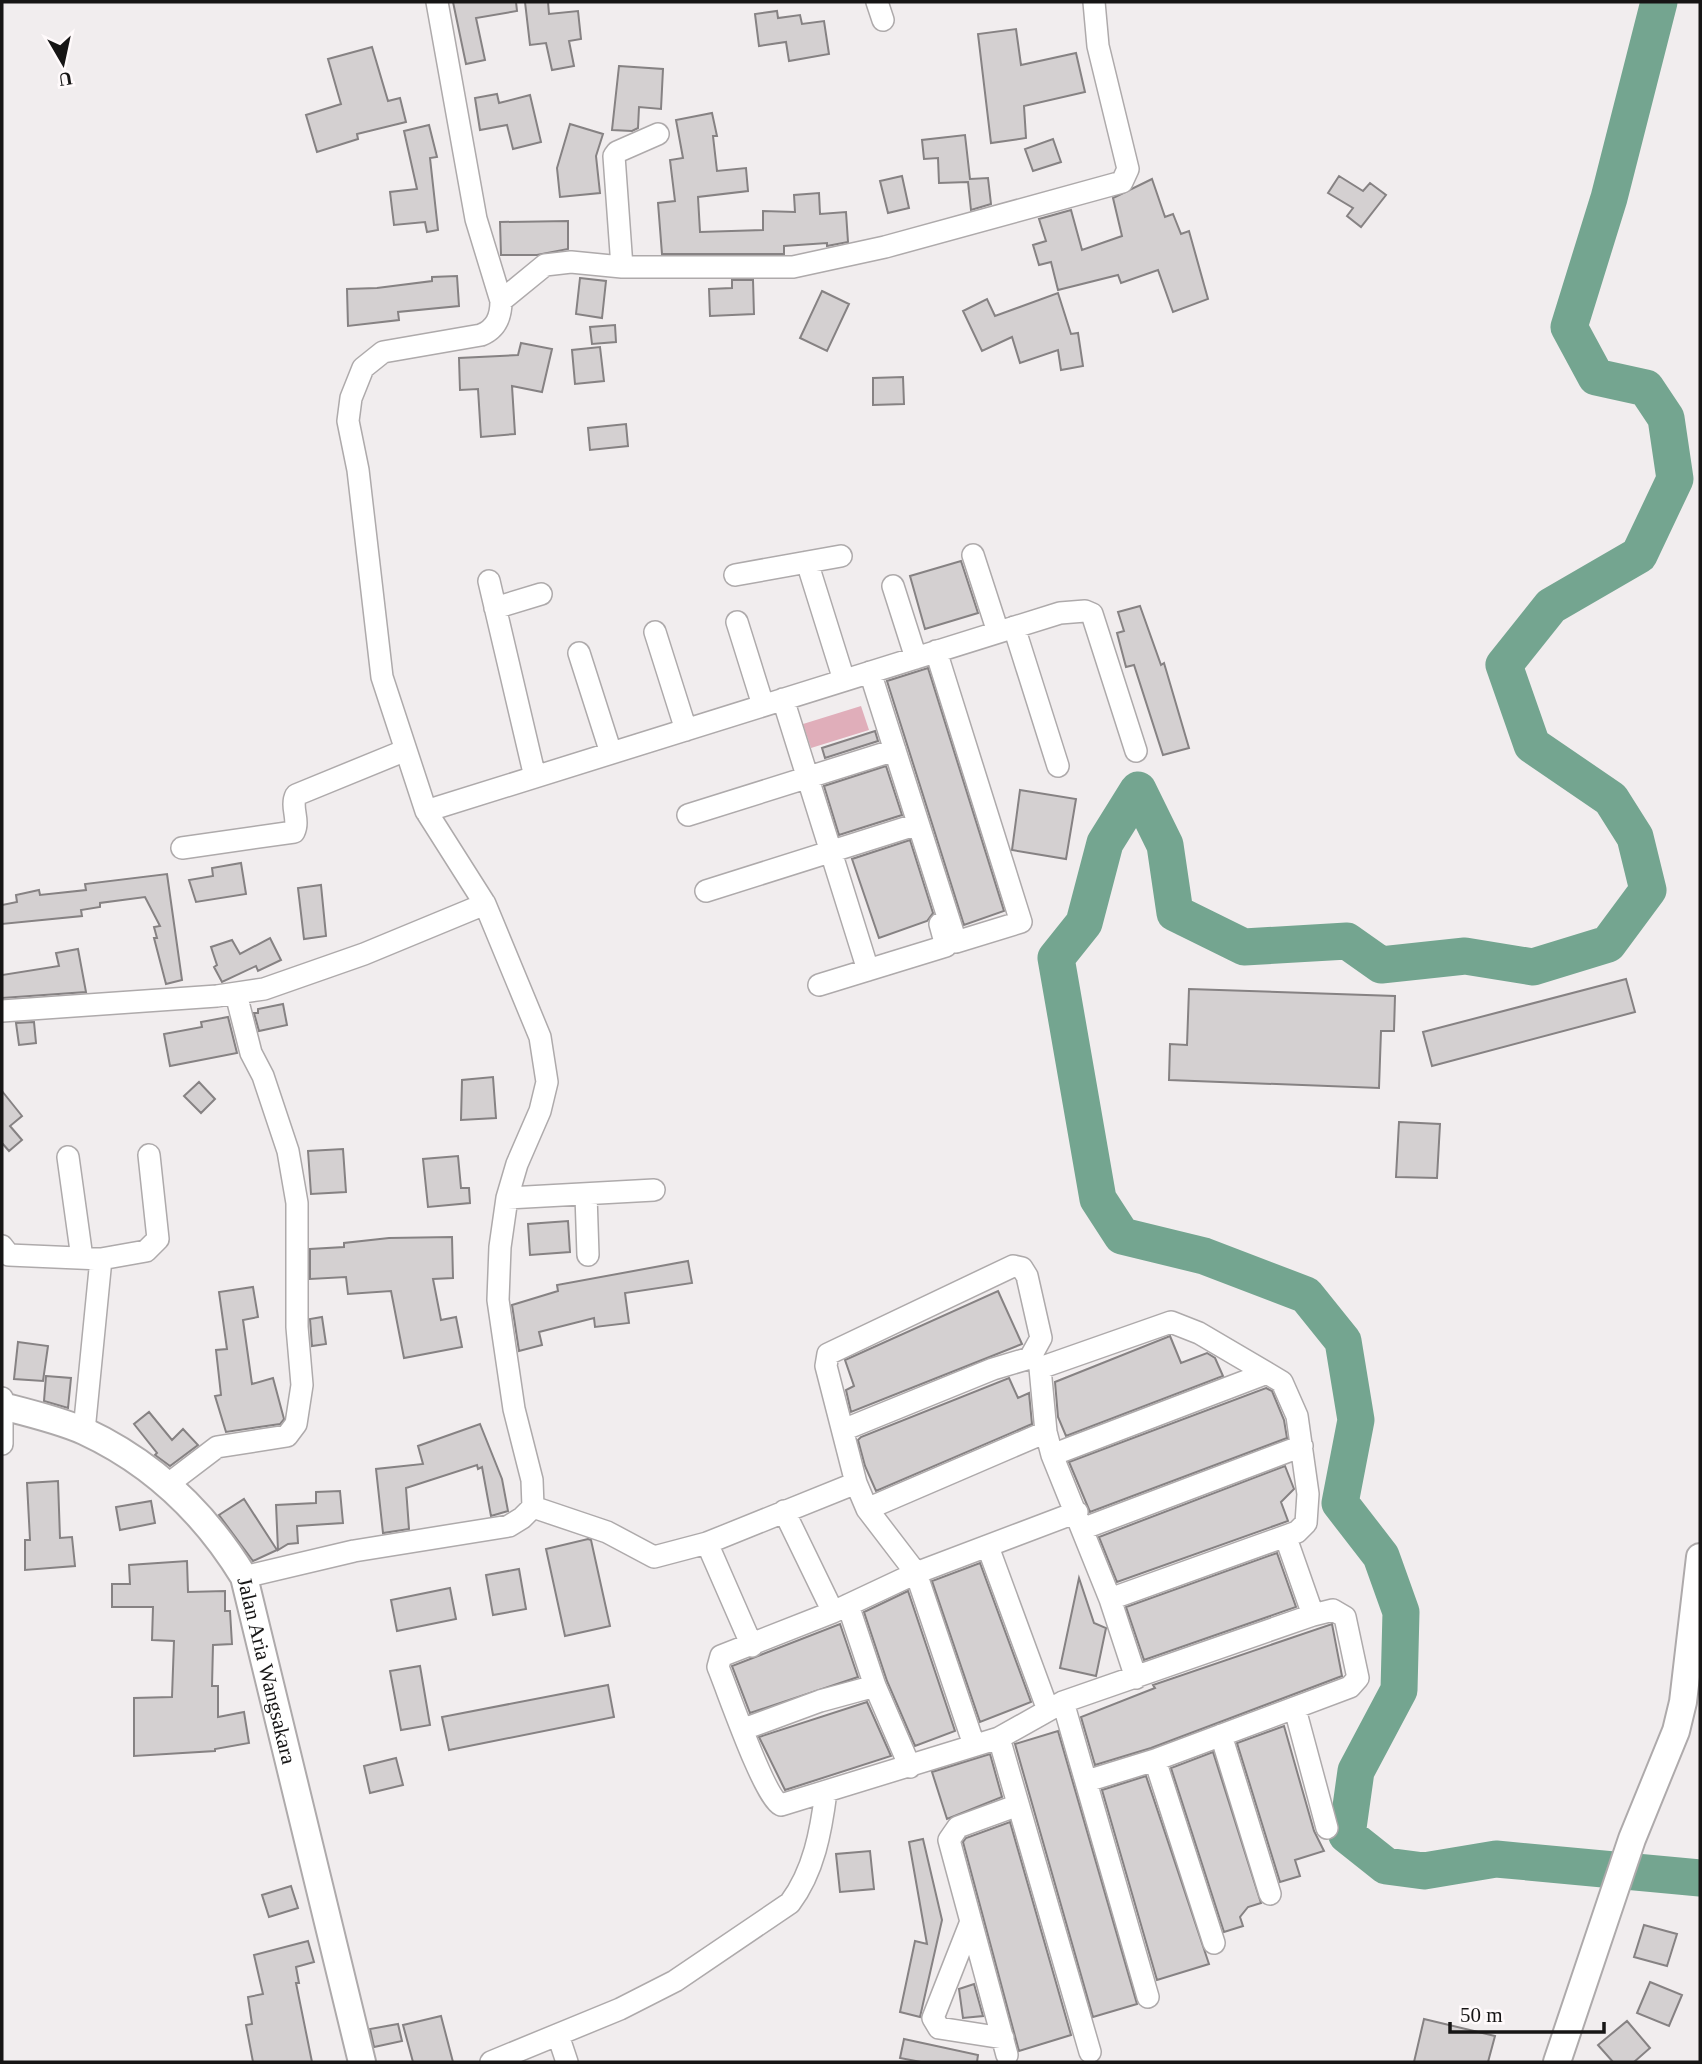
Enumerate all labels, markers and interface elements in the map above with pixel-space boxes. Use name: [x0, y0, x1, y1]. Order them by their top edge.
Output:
north arrow: [28, 28, 98, 98]
text: U: [57, 68, 74, 91]
street label: Jalan Aria Wangsakara: [232, 1575, 301, 1767]
scale bar: [1450, 1990, 1604, 2034]
text: 50 m: [1460, 2003, 1503, 2027]

